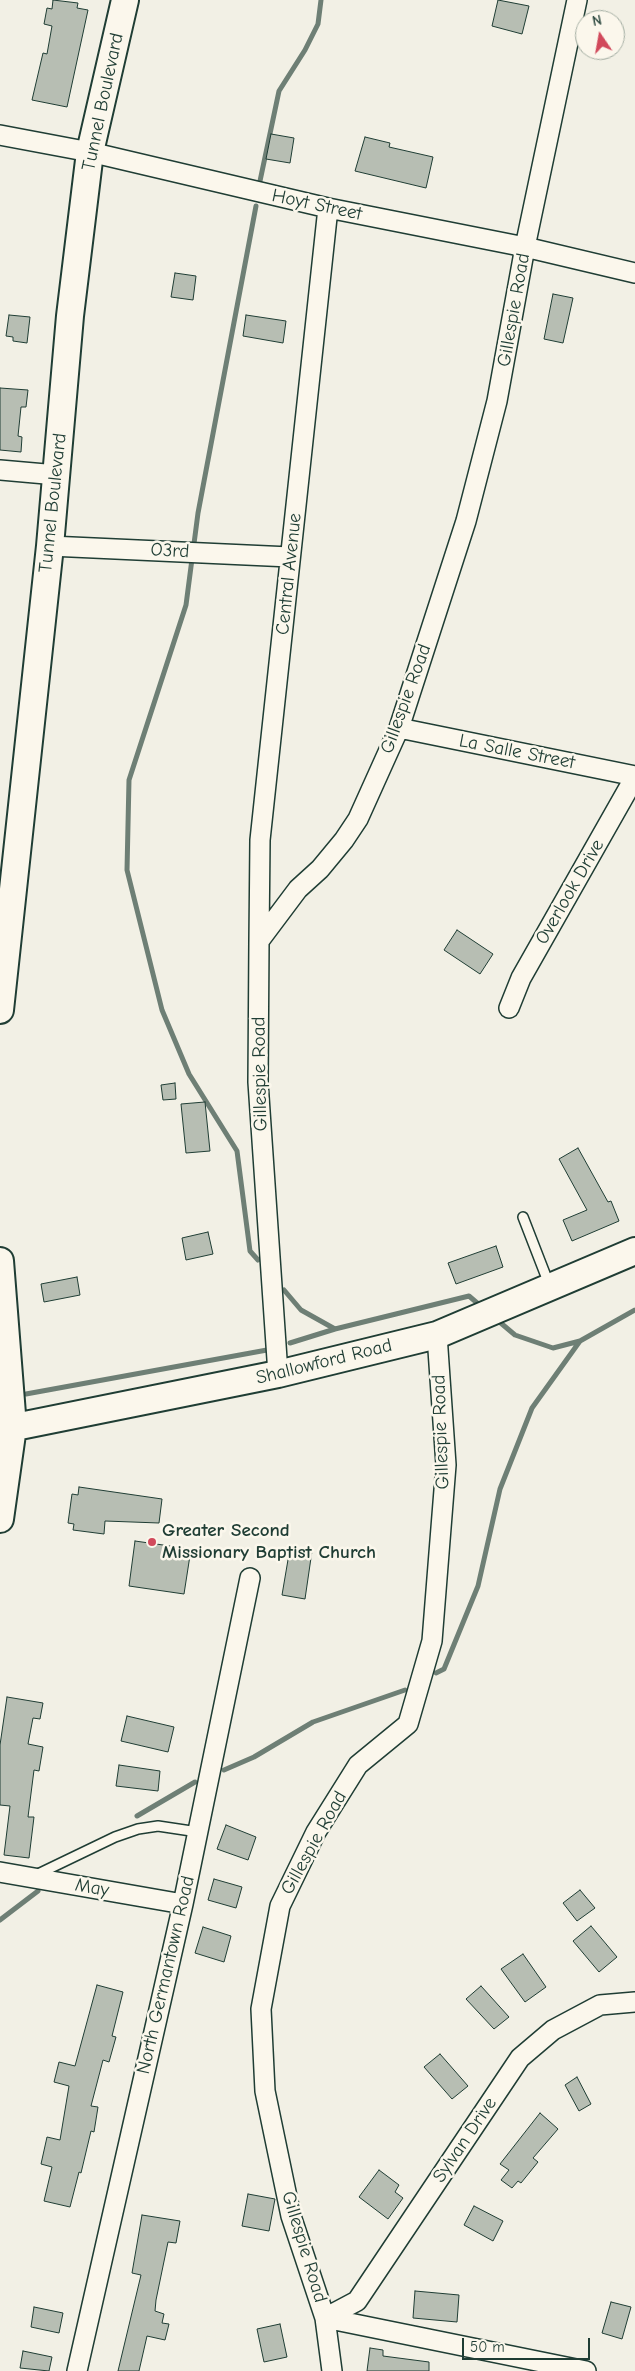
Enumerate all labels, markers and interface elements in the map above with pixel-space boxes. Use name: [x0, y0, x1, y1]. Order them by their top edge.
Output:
north arrow: [575, 10, 625, 60]
text: N: [591, 12, 603, 30]
street label: Tunnel Boulevard: [77, 31, 129, 173]
street label: Hoyt Street: [270, 184, 364, 226]
street label: Gillespie Road: [493, 251, 535, 369]
street label: Tunnel Boulevard: [34, 432, 72, 574]
street label: Central Avenue: [271, 512, 307, 636]
street label: O3rd: [150, 539, 190, 563]
street label: Gillespie Road: [376, 641, 436, 757]
street label: La Salle Street: [457, 730, 577, 774]
street label: Overlook Drive: [531, 835, 609, 949]
street label: Gillespie Road: [248, 1016, 272, 1132]
street label: Shallowford Road: [254, 1334, 394, 1390]
street label: Gillespie Road: [428, 1374, 454, 1490]
place label: Greater Second Missionary Baptist Church: [162, 1520, 376, 1564]
marker: Greater Second Missionary Baptist Church: [146, 1536, 158, 1548]
street label: Gillespie Road: [276, 1787, 352, 1899]
street label: May: [73, 1874, 111, 1902]
street label: North Germantown Road: [132, 1874, 200, 2076]
street label: Sylvan Drive: [428, 2093, 502, 2187]
street label: Gillespie Road: [276, 2189, 332, 2305]
scale bar: [465, 2328, 592, 2360]
text: 50 m: [470, 2338, 505, 2356]

